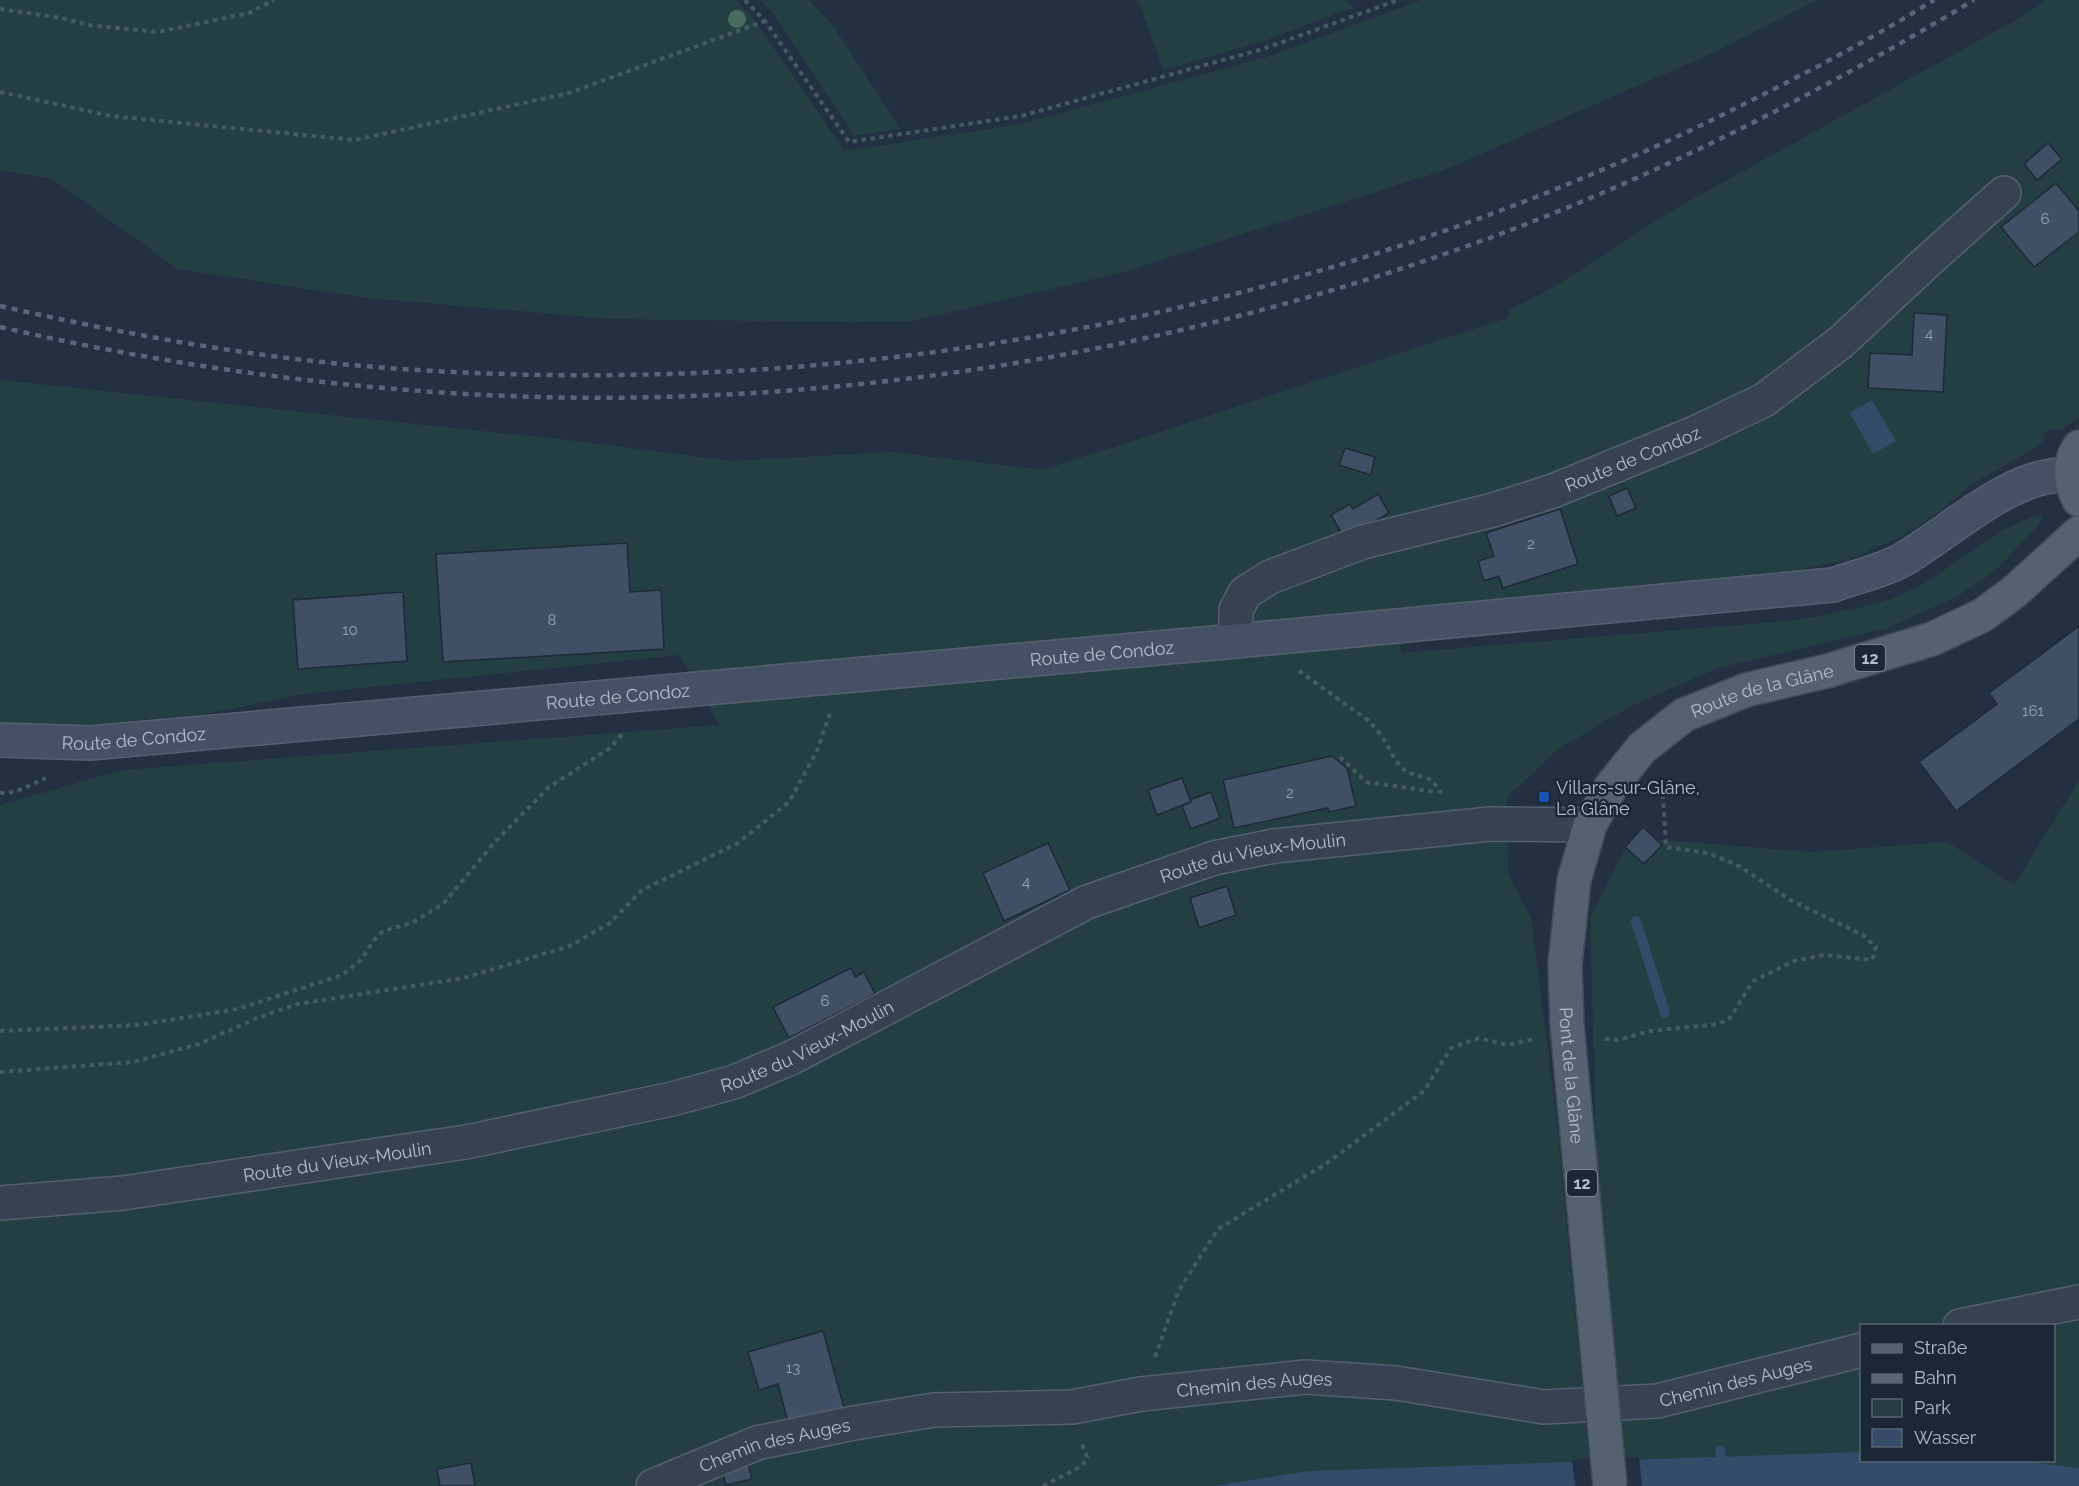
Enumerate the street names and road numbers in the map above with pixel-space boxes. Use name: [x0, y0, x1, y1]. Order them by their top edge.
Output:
street label: Route de Condoz: [1562, 421, 1704, 496]
street label: Route de Condoz: [1029, 636, 1175, 670]
road number: 12: [1855, 645, 1885, 671]
street label: Route de la Glâne: [1687, 659, 1836, 722]
street label: Route de Condoz: [545, 679, 691, 713]
street label: Route de Condoz: [61, 722, 207, 754]
street label: Route du Vieux-Moulin: [1157, 828, 1347, 887]
street label: Route du Vieux-Moulin: [718, 995, 897, 1096]
street label: Pont de la Glâne: [1556, 1007, 1589, 1145]
street label: Route du Vieux-Moulin: [242, 1137, 433, 1186]
road number: 12: [1567, 1170, 1597, 1196]
street label: Chemin des Auges: [1657, 1352, 1814, 1411]
street label: Chemin des Auges: [1176, 1366, 1333, 1401]
street label: Chemin des Auges: [696, 1414, 852, 1476]

